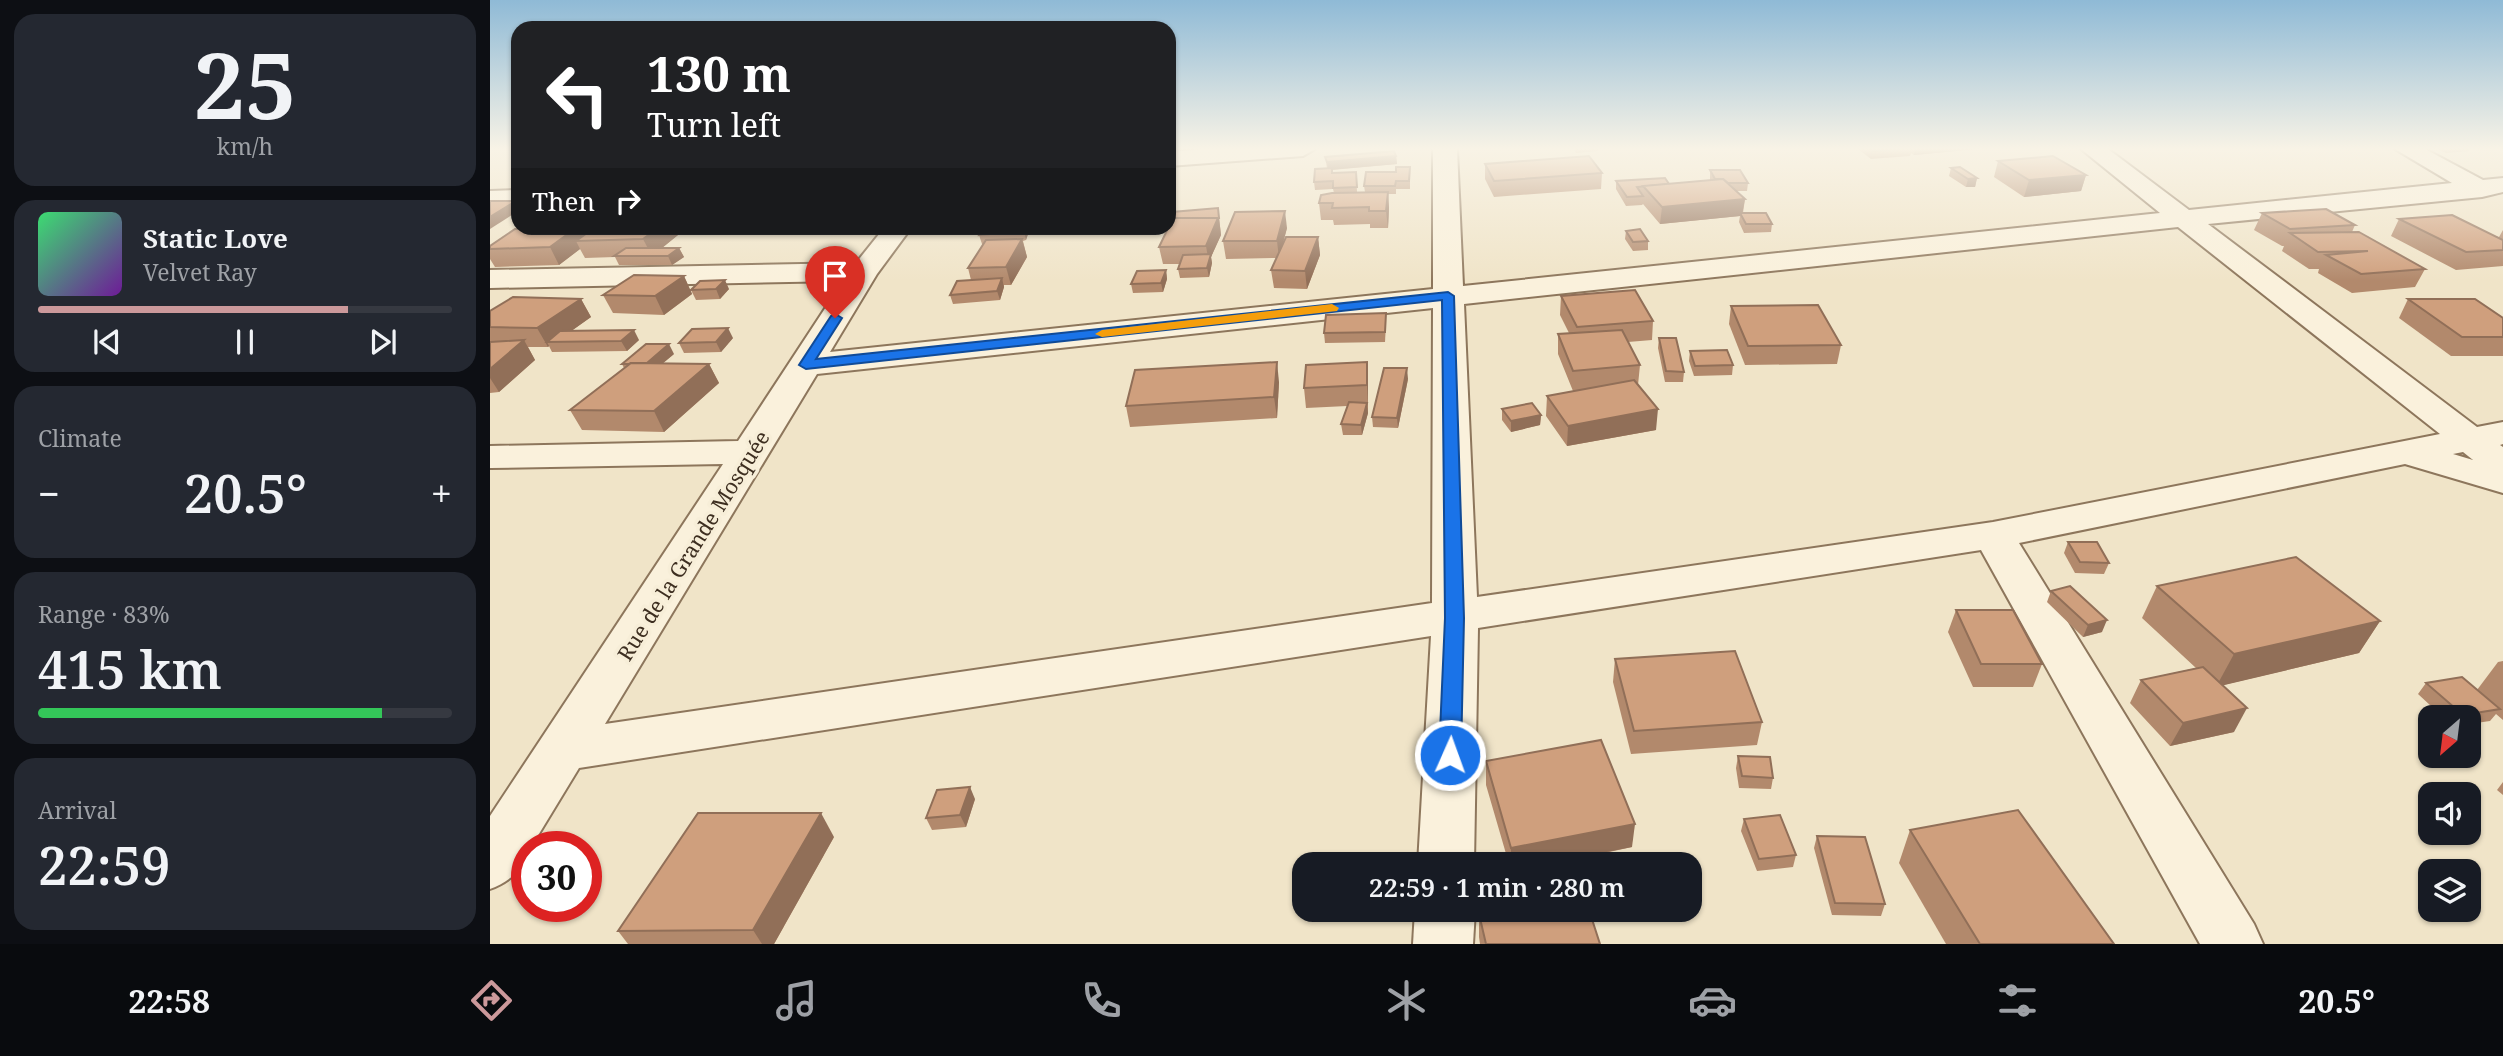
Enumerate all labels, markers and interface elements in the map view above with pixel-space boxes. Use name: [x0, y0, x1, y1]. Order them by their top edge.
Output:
text: 25: [194, 22, 296, 146]
text: 130 m: [647, 40, 791, 106]
icon: left: [532, 49, 623, 140]
text: Turn left: [647, 103, 781, 146]
text: km/h: [217, 130, 273, 162]
icon: right: [609, 182, 647, 220]
text: Then: [532, 183, 595, 219]
text: Static Love: [143, 220, 288, 256]
pin: [805, 246, 865, 318]
text: Velvet Ray: [143, 256, 257, 288]
icon: arrive: [816, 257, 854, 295]
icon: previous: [88, 323, 126, 361]
icon: pause: [226, 323, 264, 361]
icon: next: [364, 323, 402, 361]
text: Climate: [38, 422, 122, 454]
street label: Rue de la Grande Mosquée: [611, 425, 776, 666]
text: 20.5°: [184, 457, 307, 528]
text: −: [38, 467, 60, 519]
text: +: [431, 467, 452, 519]
text: Range · 83%: [38, 598, 170, 630]
text: 415 km: [38, 633, 222, 704]
north arrow: [2418, 705, 2482, 768]
map controls: [2418, 705, 2481, 922]
position arrow: [1413, 718, 1487, 792]
button: sound: [2418, 782, 2481, 845]
text: Arrival: [38, 794, 117, 826]
text: 22:59: [38, 829, 171, 900]
speed limit sign: 30: [511, 831, 602, 922]
button: layers: [2418, 859, 2481, 922]
text: 22:59 · 1 min · 280 m: [1369, 869, 1625, 905]
icon: directions: [467, 976, 516, 1025]
icon: music: [772, 976, 821, 1025]
icon: phone: [1077, 976, 1126, 1025]
icon: climate: [1382, 976, 1431, 1025]
icon: car: [1688, 976, 1737, 1025]
icon: filters: [1993, 976, 2042, 1025]
text: 22:58: [128, 979, 210, 1022]
text: 20.5°: [2298, 979, 2375, 1022]

